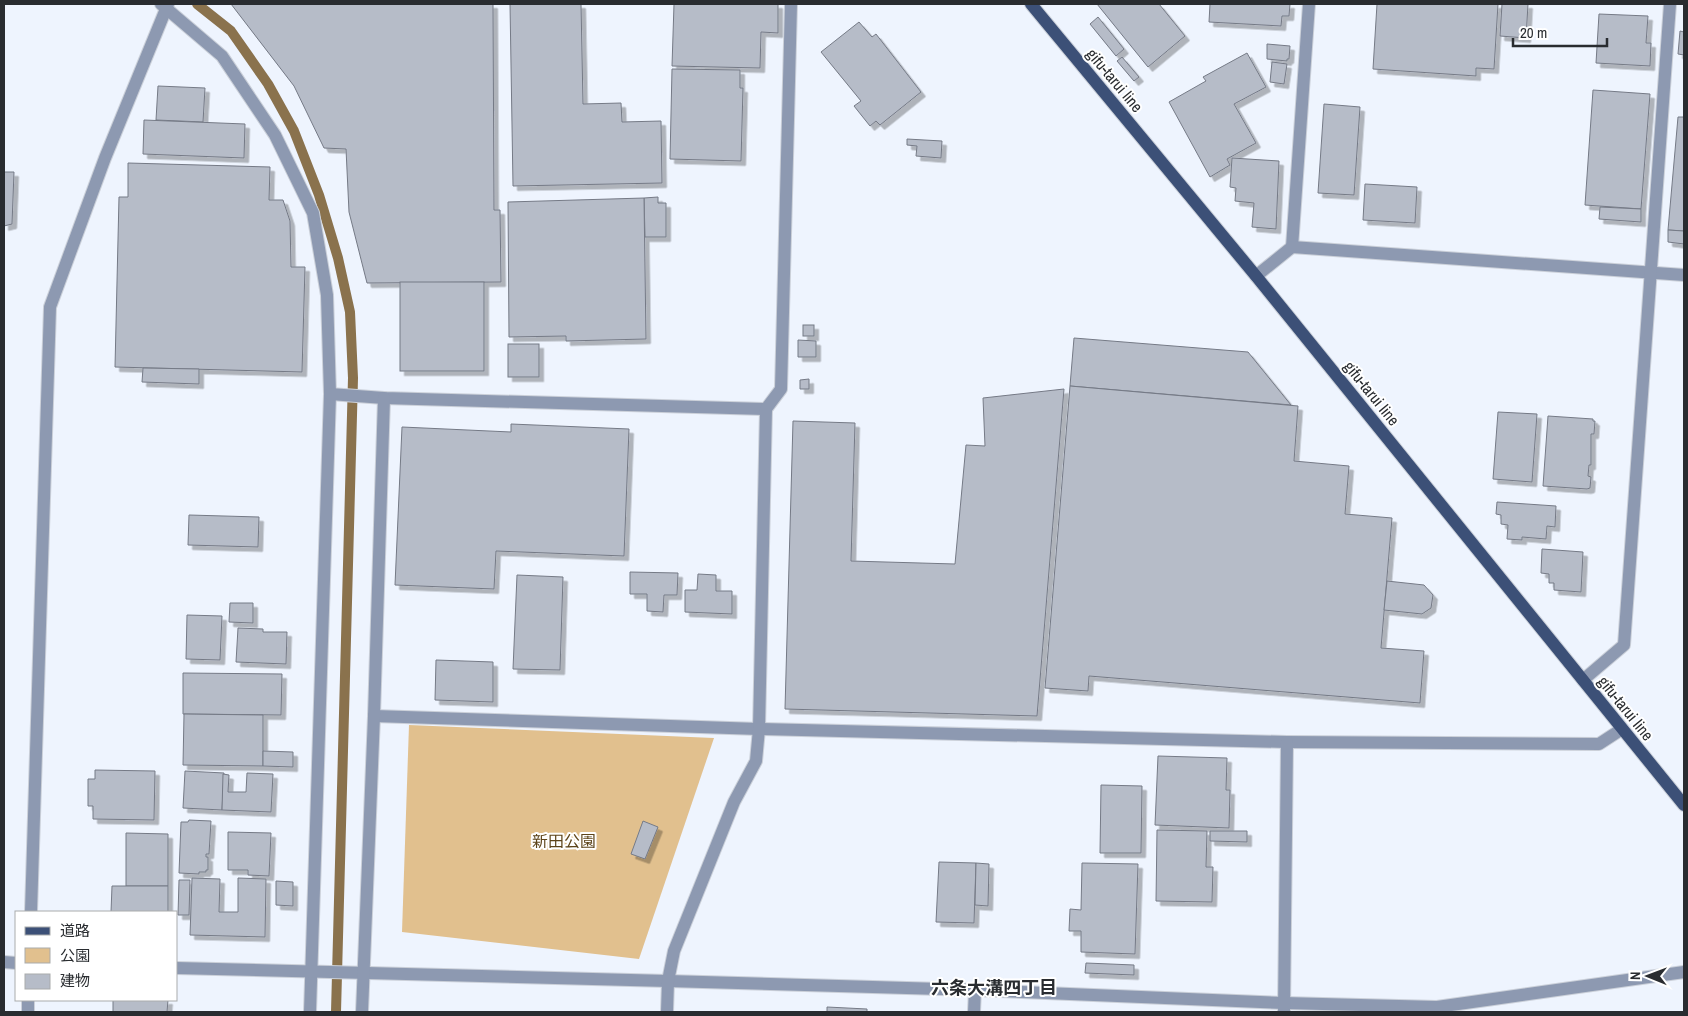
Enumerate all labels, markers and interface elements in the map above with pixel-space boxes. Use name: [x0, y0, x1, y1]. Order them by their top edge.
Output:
scale bar: [1513, 15, 1607, 47]
text: 20 m: [1520, 22, 1547, 43]
street label: gifu-tarui line: [1082, 43, 1148, 117]
street label: gifu-tarui line: [1339, 356, 1405, 430]
street label: gifu-tarui line: [1593, 671, 1659, 745]
park label: 新田公園: [532, 830, 596, 852]
legend: [15, 911, 178, 1001]
text: 道路: [60, 920, 90, 941]
text: 公園: [60, 945, 90, 966]
north arrow: [1623, 951, 1673, 1001]
text: 建物: [60, 970, 90, 991]
text: N: [1626, 971, 1644, 980]
district label: 六条大溝四丁目: [931, 975, 1057, 1000]

